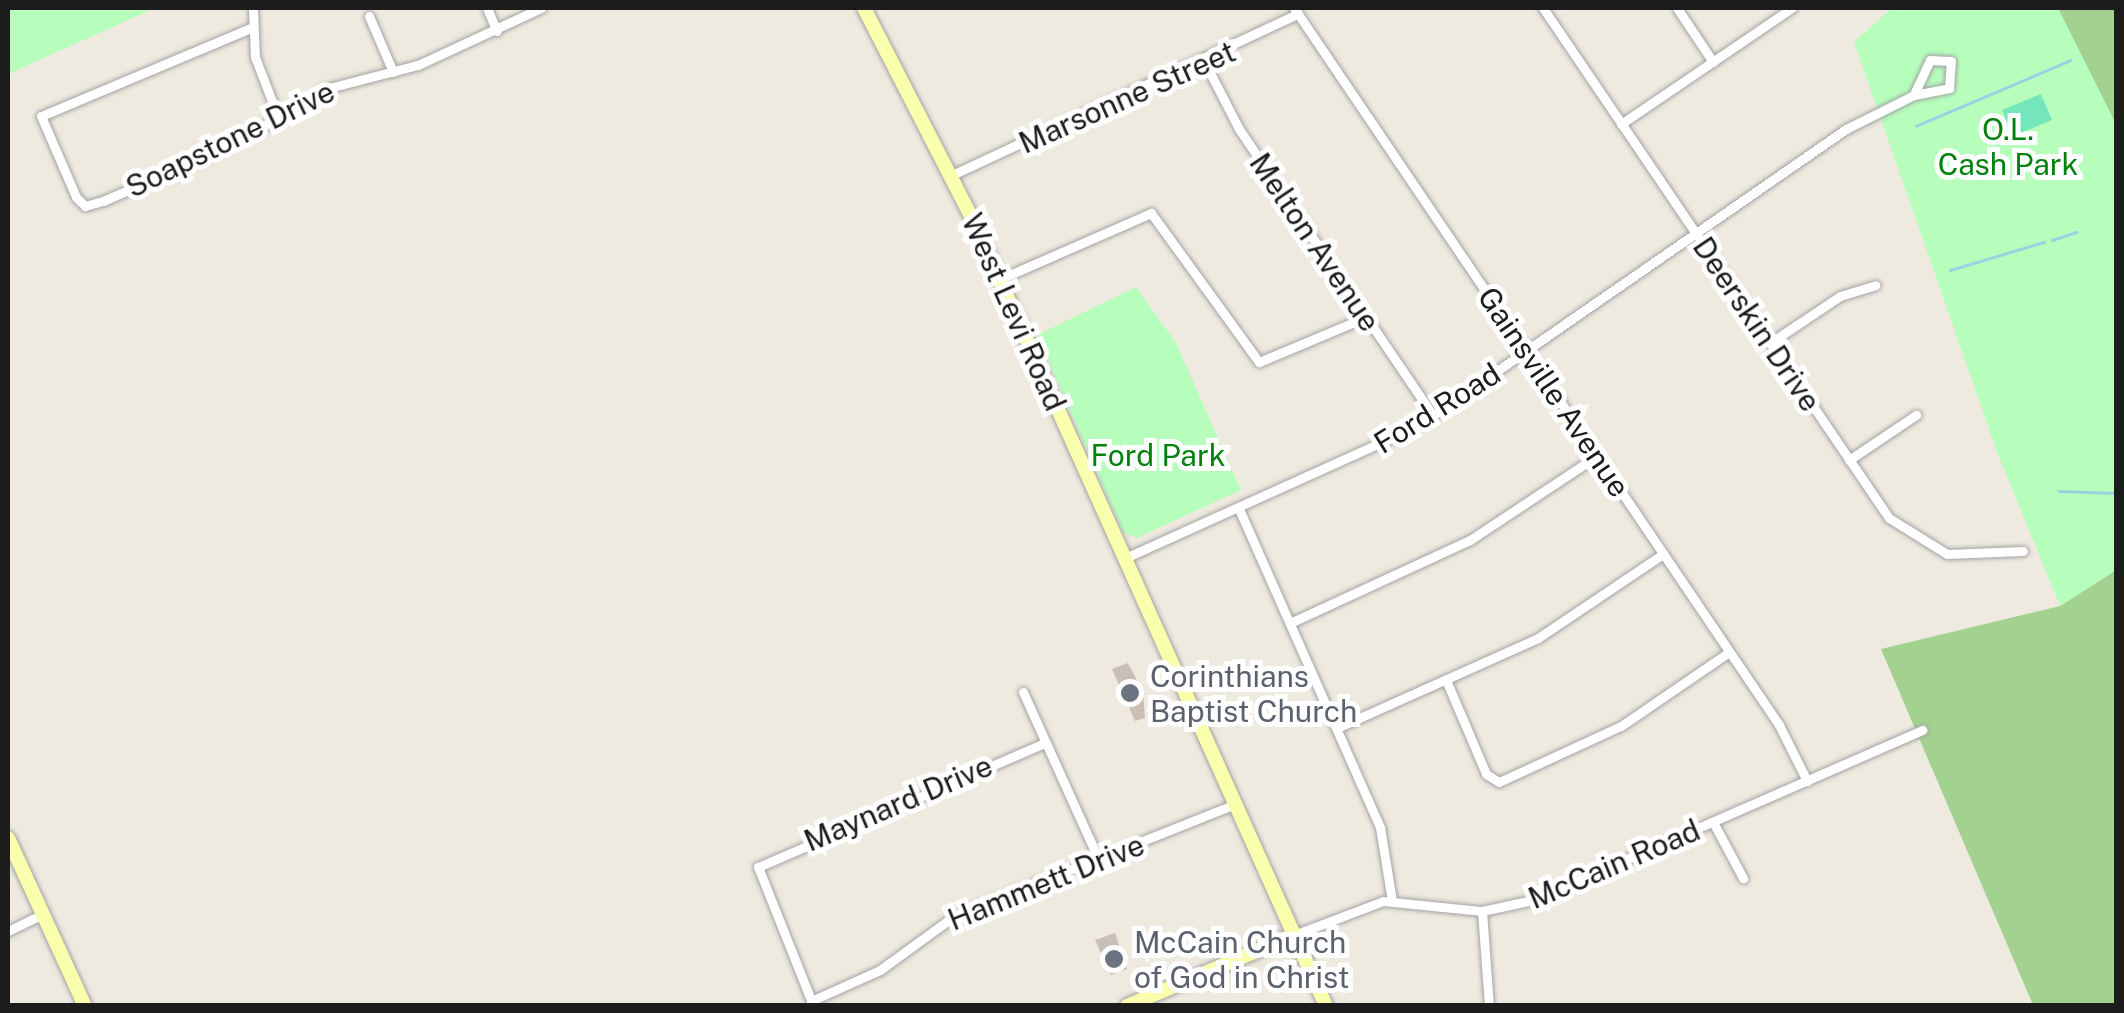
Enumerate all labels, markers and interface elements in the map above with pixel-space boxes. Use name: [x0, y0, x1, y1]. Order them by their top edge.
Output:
street label: Marsonne Street: [1013, 33, 1241, 161]
street label: Soapstone Drive: [120, 73, 340, 205]
park label: O.L. Cash Park: [1938, 111, 2078, 182]
street label: Melton Avenue: [1242, 146, 1388, 338]
street label: West Levi Road: [954, 208, 1074, 416]
street label: Deerskin Drive: [1685, 230, 1829, 418]
street label: Gainsville Avenue: [1470, 280, 1638, 504]
street label: Ford Road: [1367, 355, 1507, 461]
park label: Ford Park: [1091, 437, 1225, 473]
place label: Corinthians Baptist Church: [1150, 658, 1357, 728]
marker: Corinthians Baptist Church: [1119, 682, 1141, 704]
street label: Maynard Drive: [798, 747, 998, 859]
street label: McCain Road: [1523, 812, 1705, 916]
street label: Hammett Drive: [943, 826, 1149, 938]
place label: McCain Church of God in Christ: [1134, 924, 1350, 994]
marker: McCain Church of God in Christ: [1103, 948, 1125, 970]

